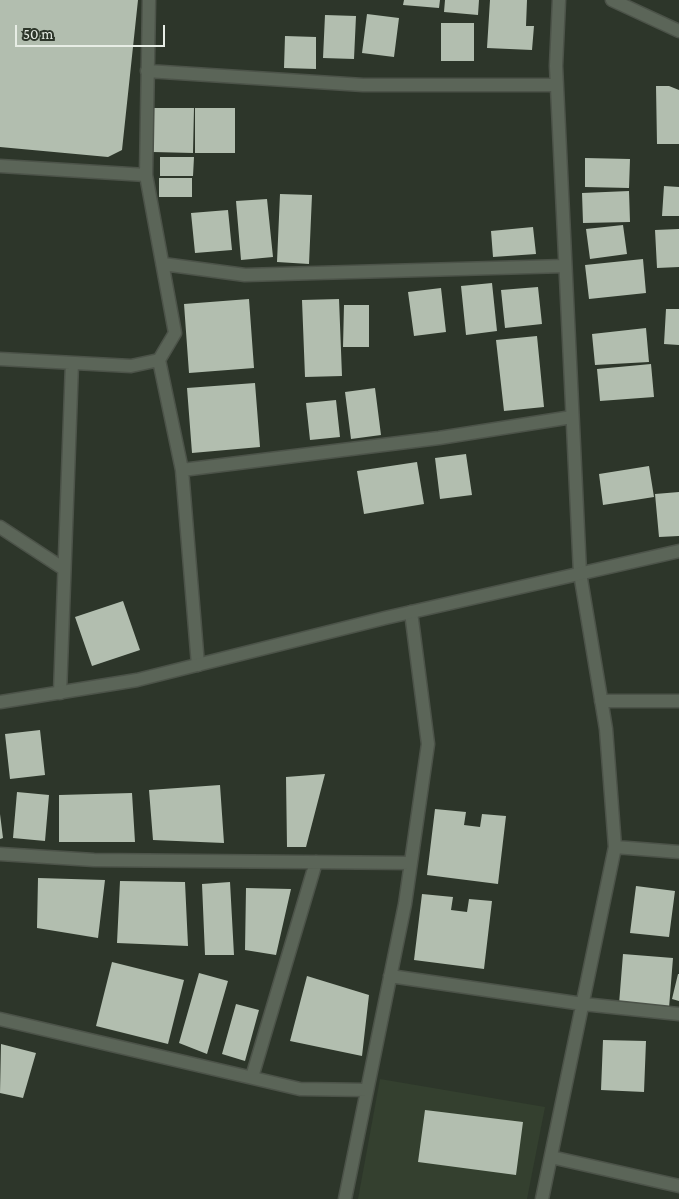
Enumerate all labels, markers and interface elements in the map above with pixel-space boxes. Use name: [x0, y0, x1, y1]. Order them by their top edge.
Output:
scale bar: [18, 15, 168, 47]
text: 50 m: [23, 26, 53, 42]

